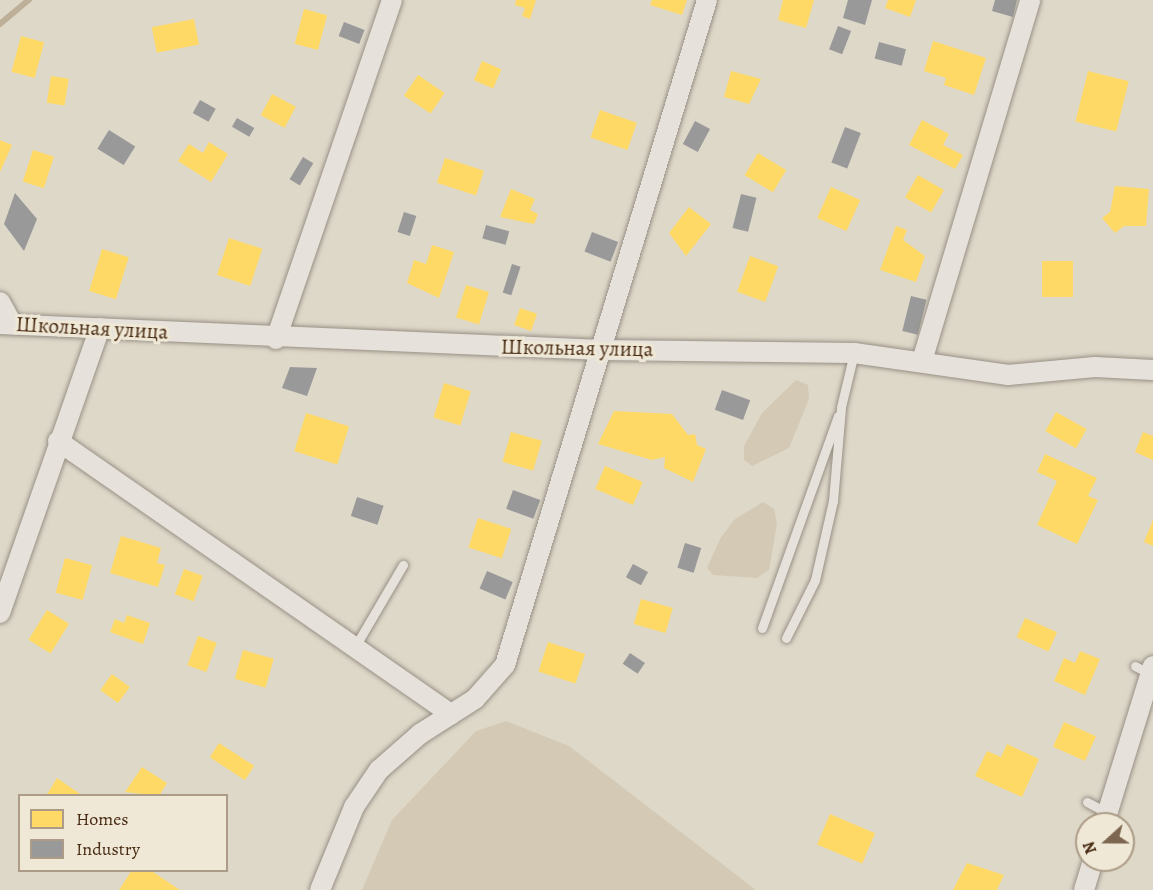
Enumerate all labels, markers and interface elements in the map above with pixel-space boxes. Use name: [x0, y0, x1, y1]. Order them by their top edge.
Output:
street label: Школьная улица: [15, 311, 169, 345]
street label: Школьная улица: [500, 334, 654, 362]
legend: [18, 794, 228, 872]
text: Homes: [76, 807, 128, 831]
north arrow: [1075, 812, 1135, 872]
text: Industry: [76, 837, 140, 861]
text: N: [1078, 838, 1102, 857]

